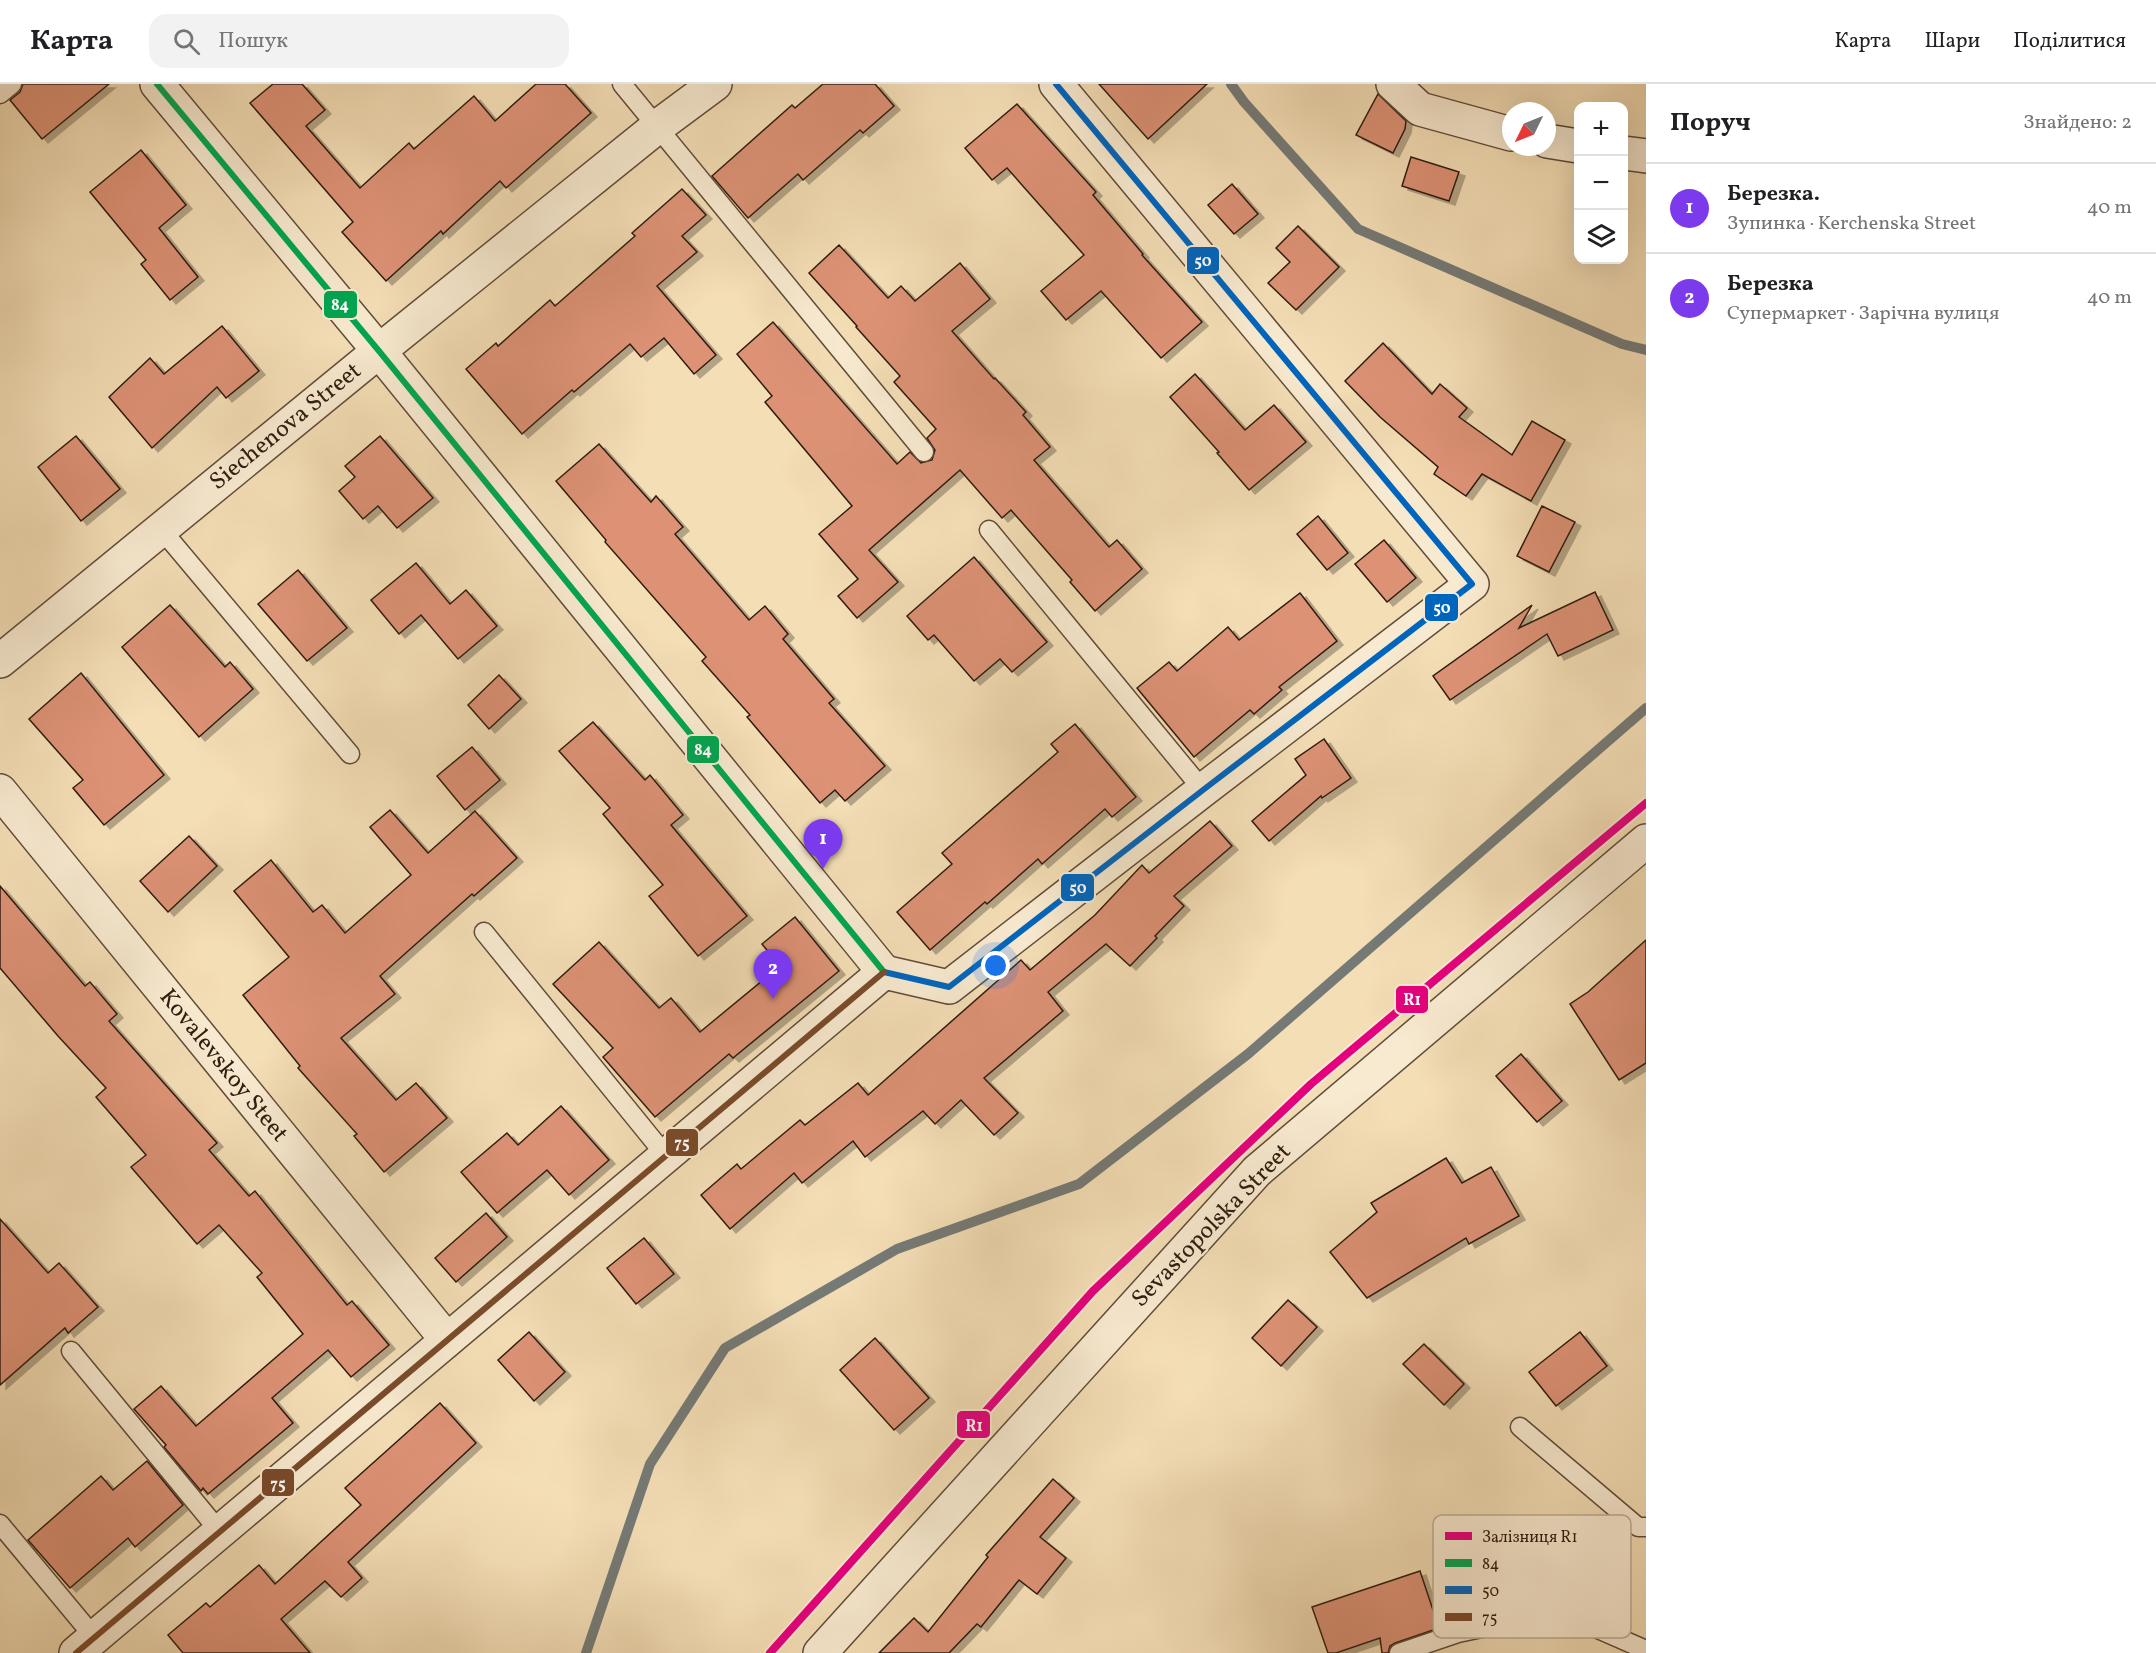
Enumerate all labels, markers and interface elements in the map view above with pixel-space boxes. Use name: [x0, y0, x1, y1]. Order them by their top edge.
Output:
search box: [149, 14, 569, 68]
text: Карта: [30, 22, 113, 61]
icon: search: [170, 25, 203, 58]
text: Пошук: [218, 26, 288, 57]
text: Карта: [1834, 27, 1891, 56]
text: Шари: [1924, 27, 1980, 56]
text: Поділитися: [2013, 27, 2126, 56]
north arrow: [1502, 102, 1556, 156]
map controls: [1574, 102, 1628, 264]
button: +: [1574, 102, 1628, 156]
text: Поруч: [1670, 105, 1751, 141]
text: Знайдено: 2: [2023, 109, 2132, 137]
button: −: [1574, 156, 1628, 210]
text: Березка.: [1727, 179, 1820, 210]
text: 1: [1685, 194, 1694, 222]
text: 40 m: [2087, 194, 2132, 222]
button: layers: [1574, 210, 1628, 264]
text: Зупинка · Kerchenska Street: [1727, 210, 1976, 238]
line badge: 50: [1186, 246, 1220, 275]
text: 50: [1194, 251, 1212, 273]
text: Березка: [1727, 269, 1814, 300]
text: 2: [1684, 284, 1695, 312]
text: 40 m: [2087, 284, 2132, 312]
line badge: 84: [323, 290, 358, 319]
text: 84: [331, 295, 349, 317]
text: Супермаркет · Зарічна вулиця: [1727, 300, 1999, 328]
street label: Siechenova Street: [203, 355, 369, 499]
line badge: 50: [1424, 593, 1459, 622]
text: 50: [1433, 598, 1451, 620]
line badge: 84: [686, 735, 720, 764]
text: 84: [694, 740, 712, 762]
pin: 1: [804, 820, 842, 869]
line badge: 50: [1060, 873, 1095, 902]
text: 50: [1069, 878, 1087, 900]
pin: 2: [754, 950, 792, 999]
your location: [981, 951, 1010, 980]
street label: Kovalevskoy Steet: [150, 982, 296, 1150]
line badge: R1: [1395, 985, 1429, 1014]
text: R1: [1403, 990, 1421, 1012]
line badge: 75: [665, 1128, 699, 1157]
text: 75: [674, 1133, 690, 1155]
street label: Sevastopolska Street: [1125, 1136, 1299, 1316]
line badge: R1: [956, 1410, 991, 1439]
text: R1: [965, 1416, 983, 1438]
line badge: 75: [261, 1468, 295, 1497]
text: 75: [270, 1474, 286, 1496]
legend: [1433, 1515, 1631, 1638]
text: Залізниця R1: [1482, 1527, 1578, 1549]
text: 84: [1482, 1554, 1499, 1576]
text: 50: [1482, 1581, 1499, 1603]
text: 75: [1482, 1608, 1497, 1630]

